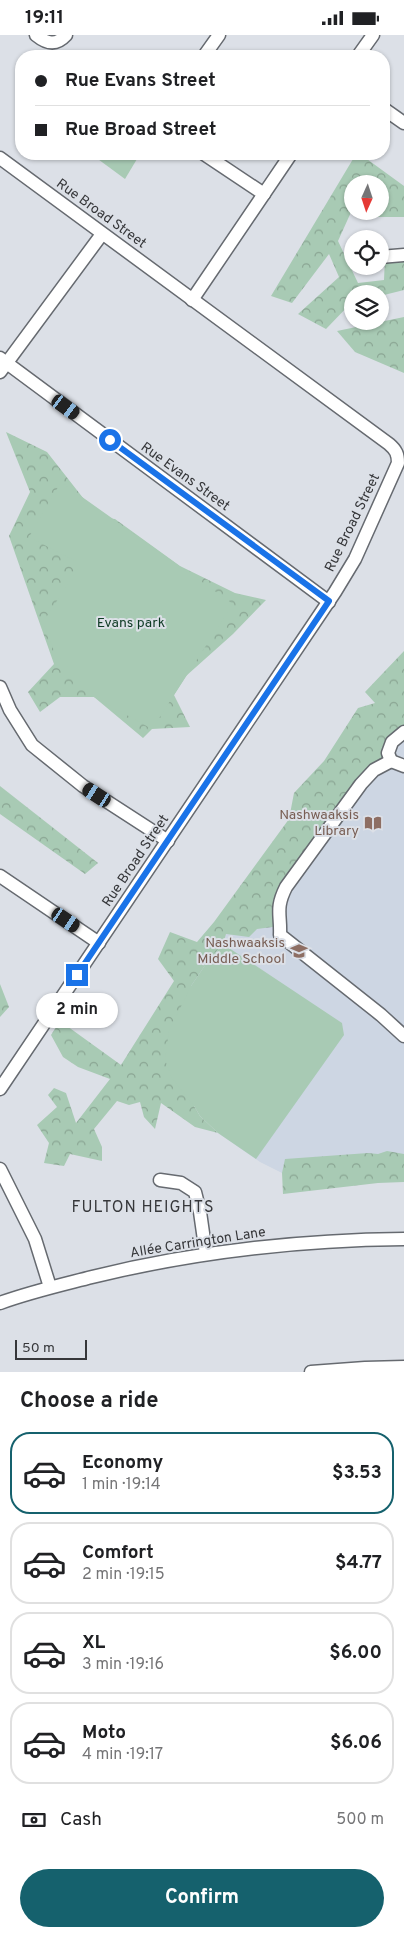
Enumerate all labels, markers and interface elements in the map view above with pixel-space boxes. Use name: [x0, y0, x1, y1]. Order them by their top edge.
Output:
text: 19:11: [25, 6, 64, 30]
text: Rue Evans Street: [65, 69, 216, 93]
text: Rue Broad Street: [65, 118, 216, 142]
north arrow: [344, 175, 389, 220]
map controls: [344, 175, 389, 330]
street label: Rue Broad Street: [53, 176, 149, 252]
button: locate: [344, 230, 389, 275]
button: layers: [344, 285, 389, 330]
car: [49, 392, 82, 422]
route start: [99, 429, 121, 451]
street label: Rue Evans Street: [137, 439, 233, 515]
street label: Rue Broad Street: [322, 471, 384, 575]
park label: Evans park: [97, 615, 165, 632]
car: [80, 781, 113, 809]
place label: Nashwaaksis Library: [279, 807, 359, 840]
street label: Rue Broad Street: [99, 812, 173, 910]
library icon: Nashwaaksis Library: [363, 813, 383, 833]
car: [49, 905, 82, 935]
place label: Nashwaaksis Middle School: [197, 935, 285, 968]
school or university icon: Nashwaaksis Middle School: [289, 941, 309, 961]
route end: [66, 964, 88, 986]
callout: 2 min: [36, 993, 118, 1027]
text: 2 min: [56, 1000, 98, 1020]
district label: FULTON HEIGHTS: [71, 1198, 215, 1218]
street label: Allée Carrington Lane: [129, 1224, 267, 1262]
scale bar: [15, 1337, 88, 1360]
text: 50 m: [22, 1340, 55, 1357]
text: Choose a ride: [20, 1388, 158, 1415]
icon: car: [22, 1451, 67, 1496]
text: Economy: [82, 1451, 163, 1475]
text: $3.53: [332, 1461, 382, 1485]
text: 1 min · 19:14: [82, 1475, 161, 1495]
icon: car: [22, 1541, 67, 1586]
text: Comfort: [82, 1541, 154, 1565]
text: $4.77: [335, 1551, 382, 1575]
text: 2 min · 19:15: [82, 1565, 165, 1585]
icon: car: [22, 1631, 67, 1676]
text: XL: [82, 1631, 105, 1655]
text: $6.00: [329, 1641, 382, 1665]
text: 3 min · 19:16: [82, 1655, 164, 1675]
icon: car: [22, 1721, 67, 1766]
text: Moto: [82, 1721, 126, 1745]
text: $6.06: [330, 1731, 382, 1755]
text: 4 min · 19:17: [82, 1745, 163, 1765]
icon: cash: [20, 1806, 48, 1834]
text: Cash: [60, 1808, 102, 1832]
text: 500 m: [336, 1810, 384, 1830]
button: Confirm: [20, 1869, 384, 1927]

